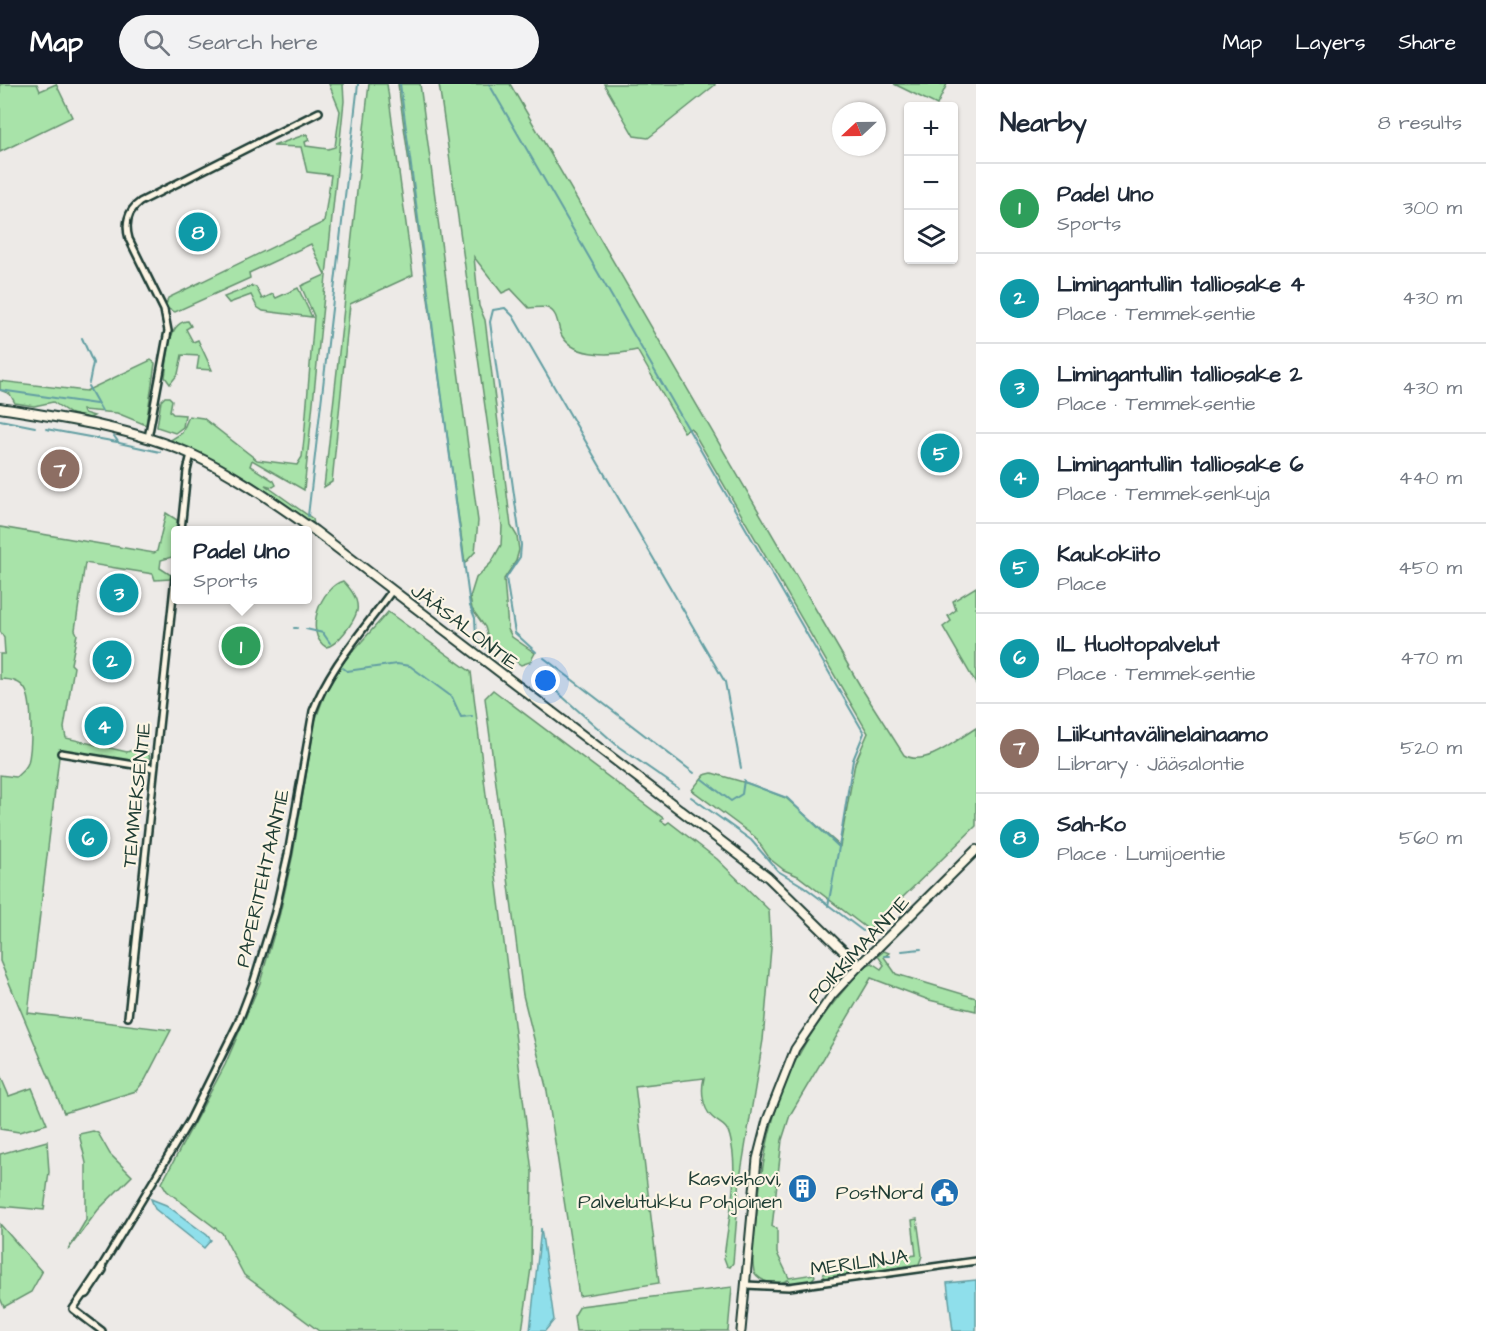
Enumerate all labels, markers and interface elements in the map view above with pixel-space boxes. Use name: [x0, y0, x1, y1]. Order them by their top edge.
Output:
search box: [119, 15, 539, 69]
text: Map: [30, 23, 83, 62]
icon: search: [140, 26, 173, 59]
text: Search here: [188, 27, 318, 58]
text: Map: [1222, 28, 1262, 57]
text: Layers: [1295, 28, 1365, 57]
text: Share: [1398, 28, 1456, 57]
north arrow: [832, 102, 886, 156]
map controls: [904, 102, 958, 264]
button: +: [904, 102, 958, 156]
text: Nearby: [1000, 105, 1087, 141]
text: 8 results: [1378, 109, 1462, 137]
button: −: [904, 156, 958, 210]
text: Padel Uno: [1057, 179, 1153, 210]
text: 1: [1018, 194, 1021, 222]
text: 300 m: [1403, 194, 1462, 222]
pin: 8: [178, 210, 218, 254]
button: layers: [904, 210, 958, 264]
text: Sports: [1057, 210, 1121, 238]
text: Limingantullin talliosake 4: [1057, 269, 1305, 300]
text: 2: [1014, 284, 1025, 312]
text: 430 m: [1402, 284, 1462, 312]
text: Place · Temmeksentie: [1057, 300, 1256, 328]
text: Limingantullin talliosake 2: [1057, 359, 1302, 390]
text: 3: [1014, 374, 1025, 402]
text: 430 m: [1402, 374, 1462, 402]
text: Place · Temmeksentie: [1057, 390, 1256, 418]
pin: 5: [920, 430, 960, 476]
pin: 7: [40, 446, 80, 492]
text: Limingantullin talliosake 6: [1057, 449, 1304, 480]
text: 4: [1013, 464, 1026, 492]
text: 440 m: [1399, 464, 1462, 492]
text: Place · Temmeksenkuja: [1057, 480, 1270, 508]
popup: [171, 526, 312, 604]
text: Padel Uno: [193, 536, 290, 567]
text: Kaukokiito: [1057, 539, 1160, 570]
text: 5: [1012, 554, 1027, 582]
text: 450 m: [1398, 554, 1462, 582]
text: Sports: [193, 567, 258, 595]
pin: 3: [100, 570, 138, 616]
text: Place: [1057, 570, 1107, 598]
street label: JÄÄSALONTIE: [404, 577, 524, 677]
pin: 1: [222, 624, 260, 668]
text: IL Huoltopalvelut: [1057, 629, 1220, 660]
pin: 2: [92, 638, 132, 682]
text: 6: [1013, 644, 1026, 672]
text: 470 m: [1400, 644, 1462, 672]
text: Place · Temmeksentie: [1057, 660, 1256, 688]
your location: [531, 666, 560, 695]
pin: 4: [84, 704, 124, 748]
text: Liikuntavälinelainaamo: [1057, 719, 1268, 750]
street label: TEMMEKSENTIE: [115, 721, 159, 869]
text: 7: [1013, 734, 1026, 762]
text: 520 m: [1400, 734, 1462, 762]
text: Library · Jääsalontie: [1057, 750, 1245, 778]
street label: PAPERITEHTAANTIE: [229, 786, 297, 970]
text: Sah-Ko: [1057, 809, 1126, 840]
pin: 6: [68, 816, 107, 861]
text: 8: [1013, 824, 1026, 852]
text: 560 m: [1399, 824, 1462, 852]
text: Place · Lumijoentie: [1057, 840, 1226, 868]
street label: POIKKIMAANTIE: [801, 889, 916, 1010]
place label: Kasvishovi, Palvelutukku Pohjoinen: [578, 1165, 782, 1216]
building icon: Kasvishovi, Palvelutukku Pohjoinen: [787, 1173, 819, 1205]
public building icon: PostNord: [928, 1176, 960, 1208]
place label: PostNord: [836, 1179, 923, 1207]
street label: MERILINJA: [808, 1242, 910, 1284]

